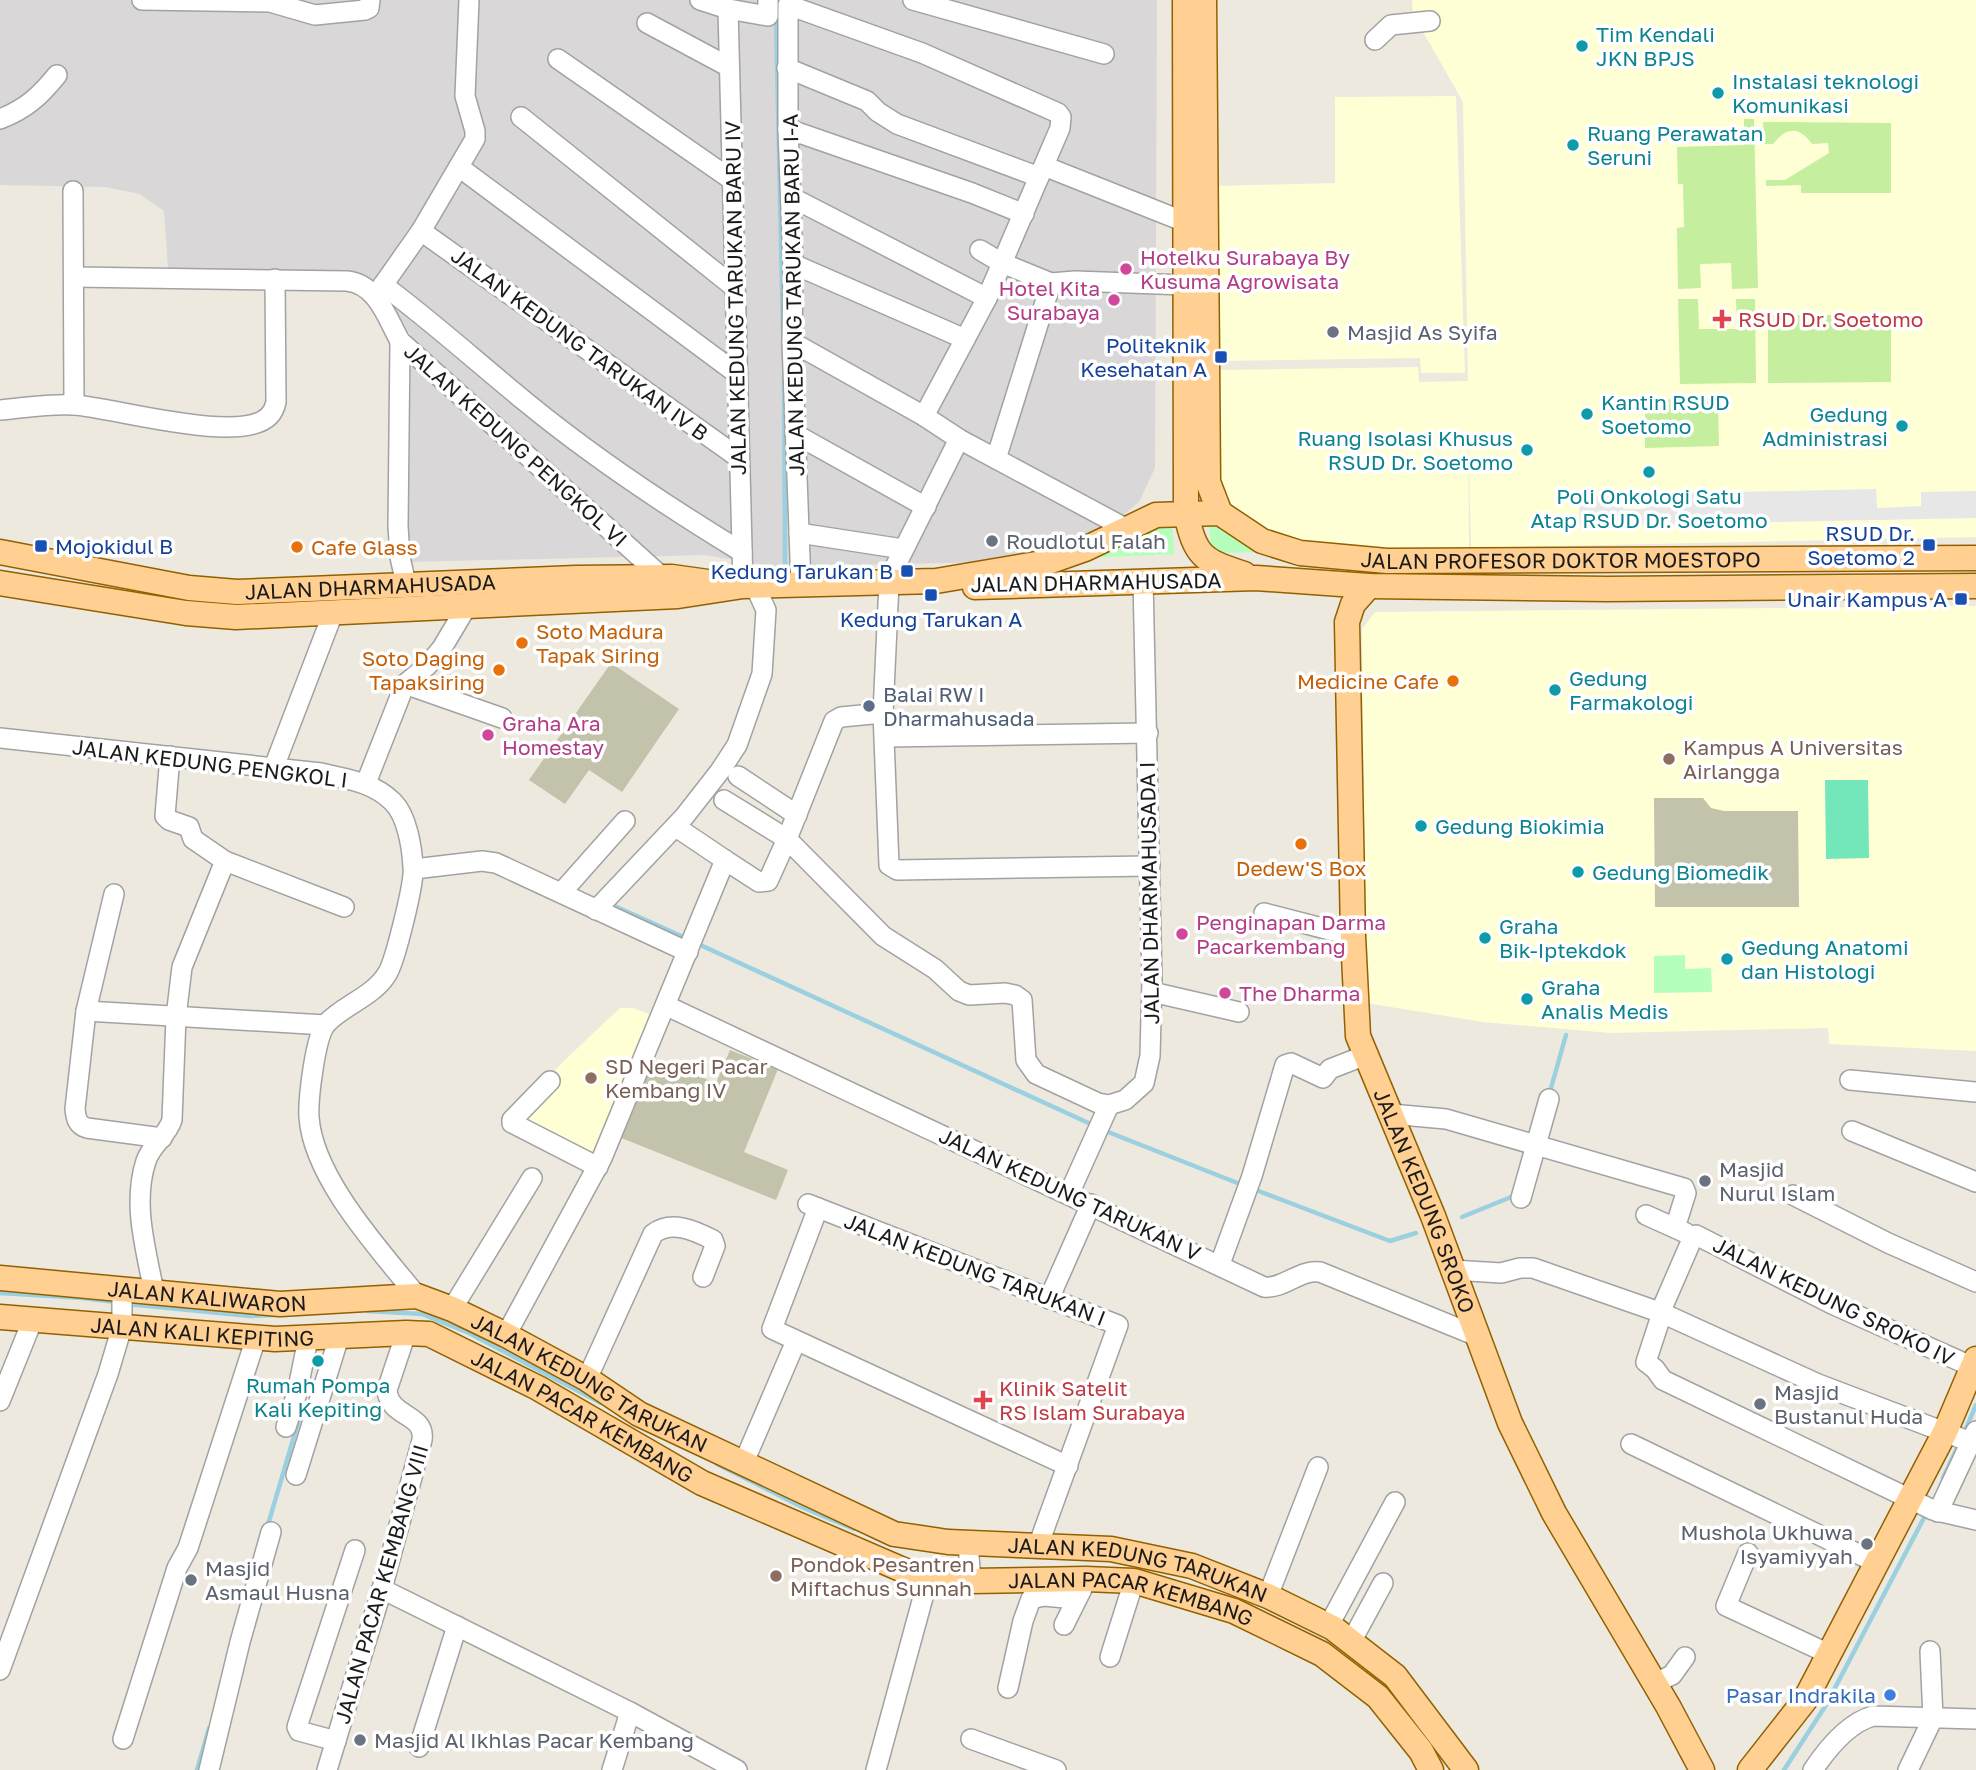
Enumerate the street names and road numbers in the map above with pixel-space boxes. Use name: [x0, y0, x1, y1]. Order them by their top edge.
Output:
street label: JALAN KEDUNG TARUKAN BARU I-A: [777, 114, 809, 476]
street label: JALAN KEDUNG TARUKAN BARU IV: [719, 121, 751, 475]
street label: JALAN KEDUNG TARUKAN IV B: [446, 242, 714, 446]
street label: JALAN KEDUNG PENGKOL VI: [399, 338, 633, 552]
street label: JALAN PROFESOR DOKTOR MOESTOPO: [1360, 546, 1761, 574]
street label: JALAN DHARMAHUSADA: [970, 567, 1222, 597]
street label: JALAN DHARMAHUSADA: [244, 568, 496, 605]
street label: JALAN KEDUNG PENGKOL I: [71, 733, 349, 793]
street label: JALAN DHARMAHUSADA I: [1134, 761, 1164, 1025]
street label: JALAN KEDUNG SROKO: [1368, 1085, 1481, 1317]
street label: JALAN KEDUNG TARUKAN V: [935, 1122, 1205, 1266]
street label: JALAN KEDUNG TARUKAN I: [841, 1207, 1109, 1331]
street label: JALAN KEDUNG SROKO IV: [1709, 1231, 1959, 1371]
street label: JALAN KALIWARON: [107, 1275, 307, 1317]
street label: JALAN KEDUNG TARUKAN: [467, 1307, 712, 1458]
street label: JALAN KALI KEPITING: [90, 1311, 315, 1352]
street label: JALAN PACAR KEMBANG: [467, 1344, 698, 1488]
street label: JALAN PACAR KEMBANG VIII: [329, 1441, 433, 1727]
street label: JALAN KEDUNG TARUKAN: [1007, 1532, 1271, 1608]
street label: JALAN PACAR KEMBANG: [1008, 1566, 1258, 1631]

